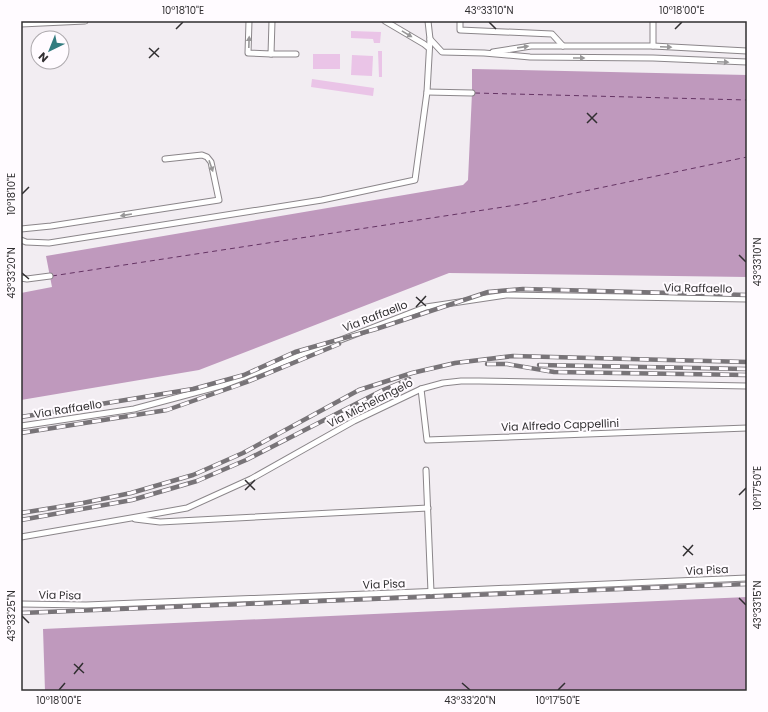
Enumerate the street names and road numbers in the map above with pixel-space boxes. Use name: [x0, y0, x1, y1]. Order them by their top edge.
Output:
street label: Via Raffaello: [664, 279, 732, 297]
street label: Via Raffaello: [340, 296, 410, 336]
street label: Via Michelangelo: [324, 374, 416, 432]
street label: Via Raffaello: [33, 396, 103, 422]
street label: Via Alfredo Cappellini: [501, 415, 620, 435]
street label: Via Pisa: [685, 561, 729, 579]
street label: Via Pisa: [362, 575, 406, 593]
street label: Via Pisa: [38, 587, 82, 603]

